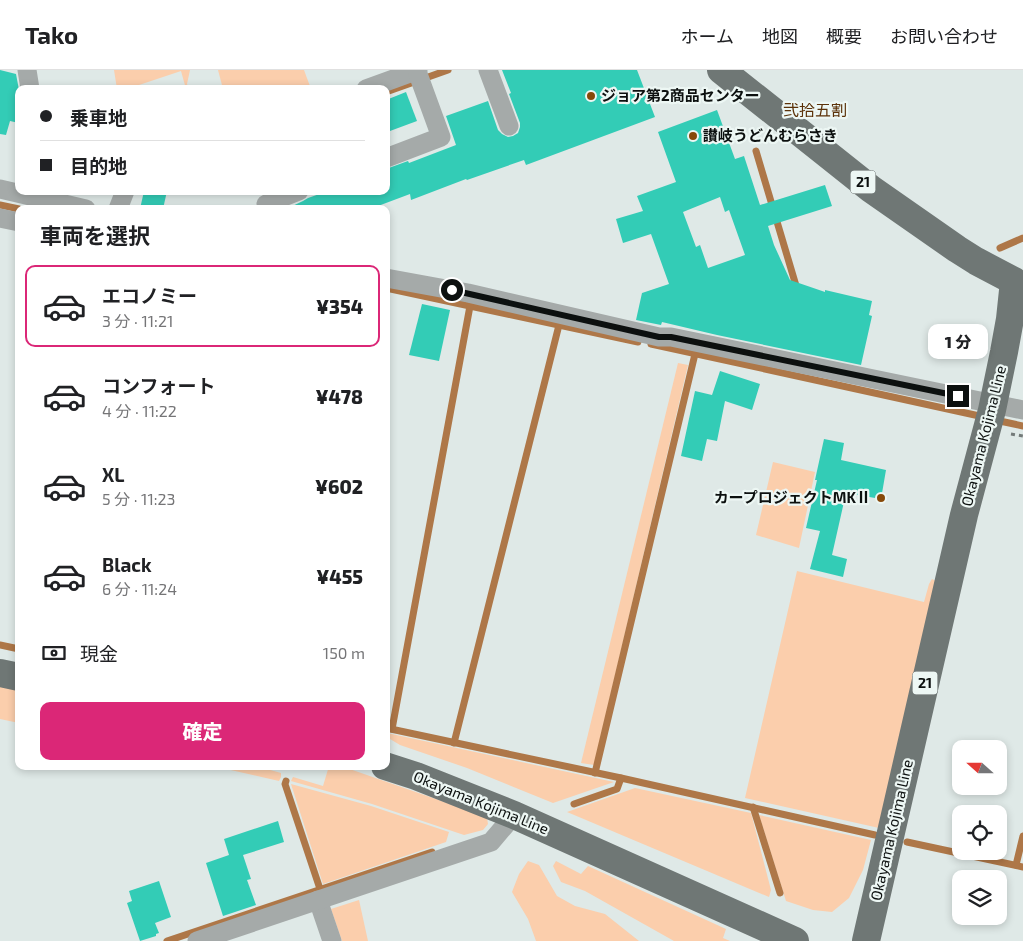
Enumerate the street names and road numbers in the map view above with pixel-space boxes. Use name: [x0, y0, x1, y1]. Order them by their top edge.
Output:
road number: 21: [850, 170, 876, 194]
street label: Okayama Kojima Line: [957, 364, 1010, 508]
road number: 21: [912, 672, 938, 694]
street label: Okayama Kojima Line: [866, 757, 917, 902]
street label: Okayama Kojima Line: [411, 767, 552, 838]

